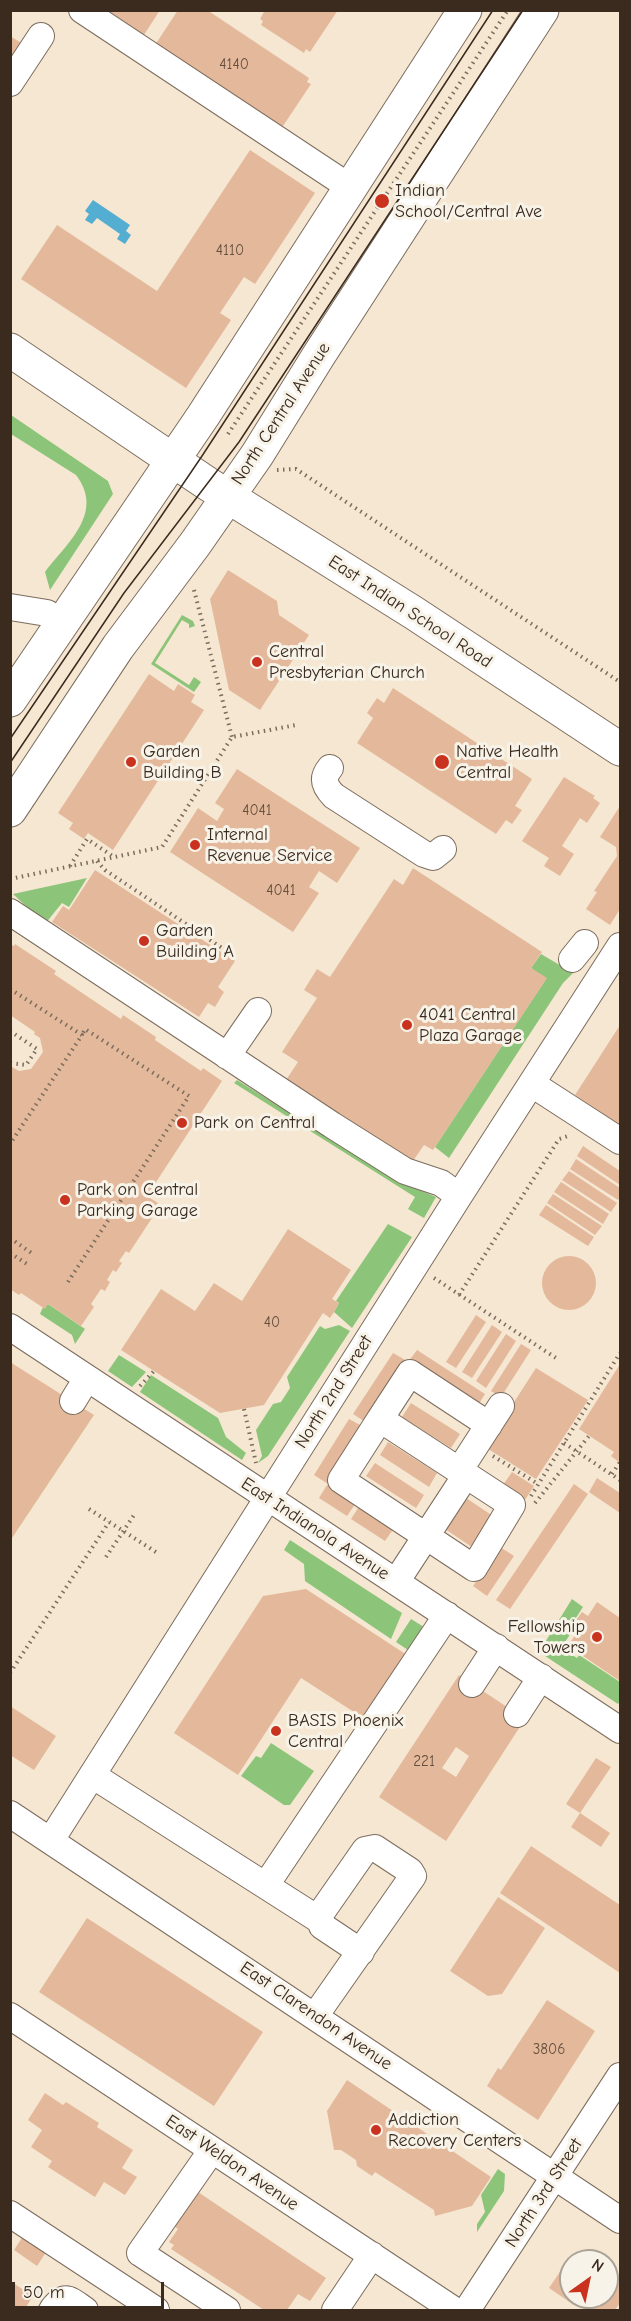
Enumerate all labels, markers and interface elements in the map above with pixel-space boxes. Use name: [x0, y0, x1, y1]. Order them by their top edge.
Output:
house number: 4140: [219, 56, 249, 74]
place label: Indian School/Central Ave: [395, 180, 542, 222]
marker: Indian School/Central Ave: [373, 192, 391, 210]
house number: 4110: [216, 242, 244, 260]
street label: North Central Avenue: [227, 339, 335, 489]
street label: East Indian School Road: [324, 551, 496, 673]
place label: Central Presbyterian Church: [269, 641, 425, 684]
marker: Central Presbyterian Church: [250, 655, 264, 669]
place label: Garden Building B: [143, 741, 222, 783]
place label: Native Health Central: [456, 741, 559, 783]
marker: Native Health Central: [433, 753, 451, 771]
marker: Garden Building B: [124, 755, 138, 769]
house number: 4041: [242, 802, 272, 820]
place label: Internal Revenue Service: [207, 824, 332, 866]
marker: Internal Revenue Service: [188, 838, 202, 852]
house number: 4041: [266, 882, 296, 900]
place label: Garden Building A: [156, 920, 234, 962]
marker: Garden Building A: [137, 934, 151, 948]
place label: 4041 Central Plaza Garage: [419, 1004, 522, 1046]
marker: 4041 Central Plaza Garage: [400, 1018, 414, 1032]
place label: Park on Central: [194, 1112, 315, 1134]
marker: Park on Central: [175, 1116, 189, 1130]
place label: Park on Central Parking Garage: [77, 1179, 198, 1222]
marker: Park on Central Parking Garage: [58, 1193, 72, 1207]
house number: 40: [264, 1314, 280, 1332]
street label: North 2nd Street: [291, 1331, 377, 1453]
street label: East Indianola Avenue: [237, 1473, 393, 1585]
place label: Fellowship Towers: [508, 1616, 585, 1658]
marker: Fellowship Towers: [590, 1630, 604, 1644]
place label: BASIS Phoenix Central: [288, 1710, 403, 1752]
marker: BASIS Phoenix Central: [269, 1724, 283, 1738]
house number: 221: [413, 1753, 435, 1771]
street label: East Clarendon Avenue: [236, 1957, 396, 2075]
house number: 3806: [533, 2041, 565, 2059]
place label: Addiction Recovery Centers: [388, 2109, 521, 2152]
street label: East Weldon Avenue: [161, 2110, 303, 2216]
marker: Addiction Recovery Centers: [369, 2123, 383, 2137]
street label: North 3rd Street: [501, 2134, 587, 2252]
north arrow: [559, 2249, 619, 2309]
text: N: [588, 2255, 607, 2276]
scale bar: [15, 2270, 166, 2308]
text: 50 m: [23, 2282, 65, 2303]

